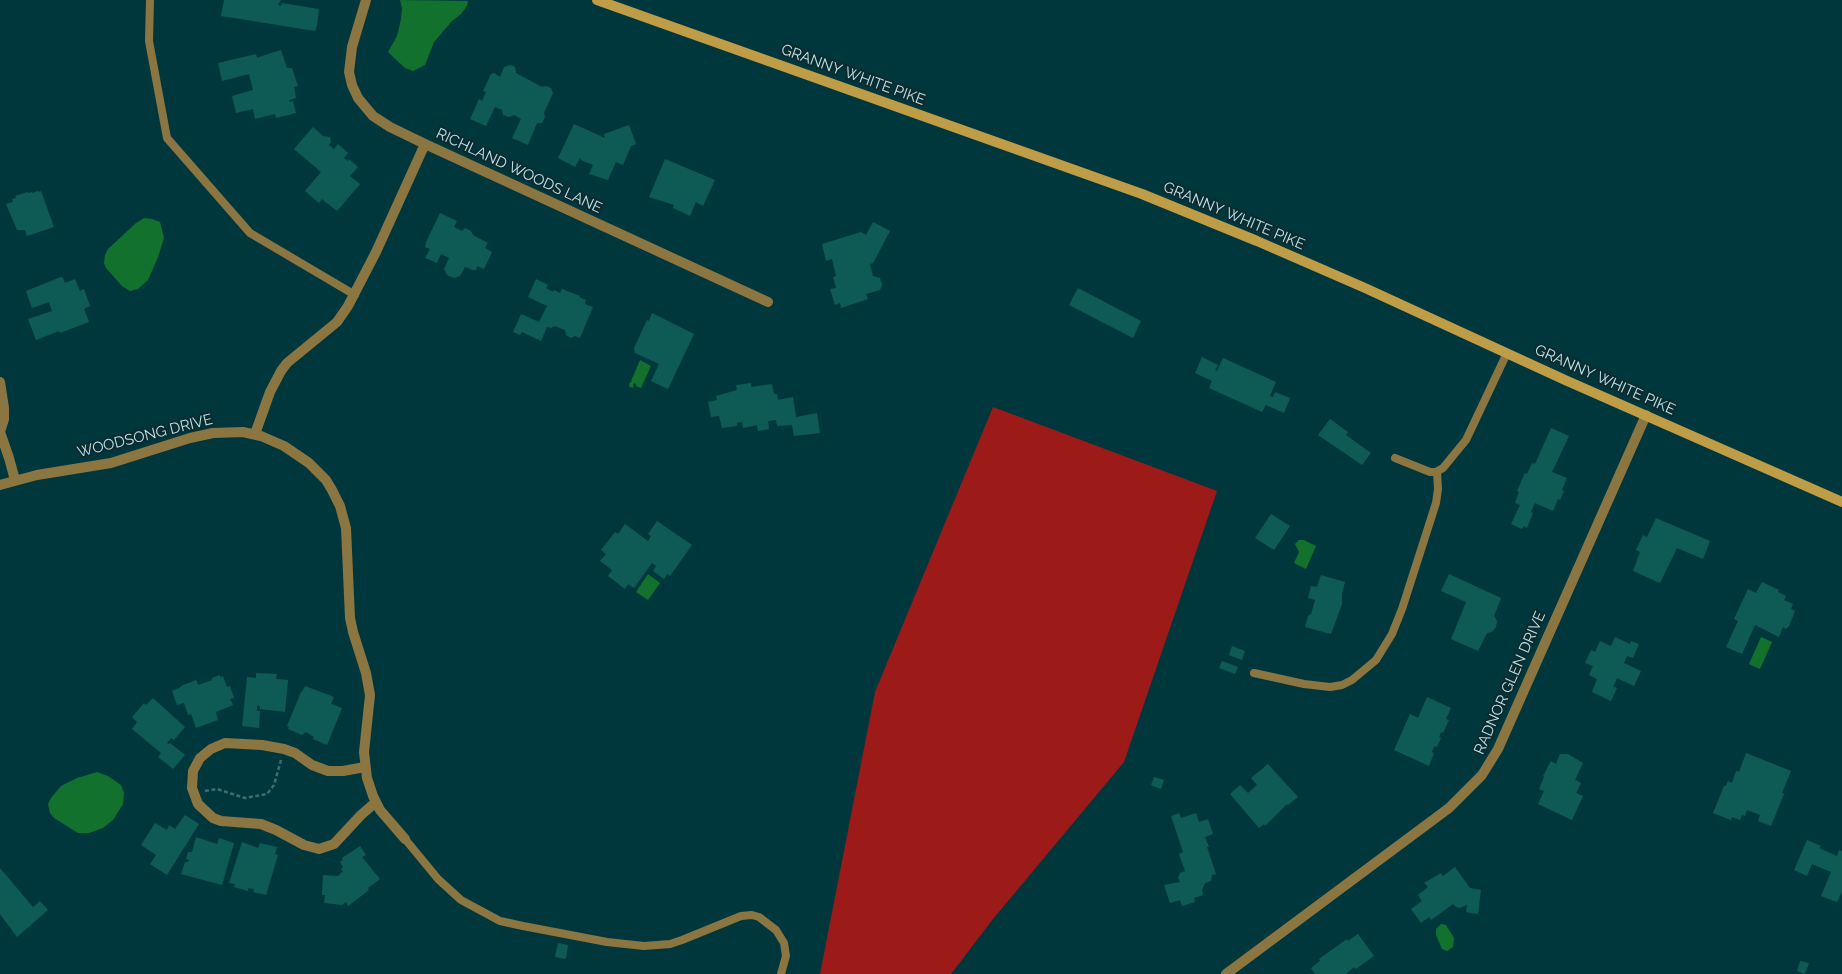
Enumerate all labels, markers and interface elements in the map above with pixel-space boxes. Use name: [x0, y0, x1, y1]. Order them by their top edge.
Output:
street label: GRANNY WHITE PIKE: [779, 41, 927, 109]
street label: RICHLAND WOODS LANE: [433, 125, 605, 217]
street label: GRANNY WHITE PIKE: [1161, 178, 1307, 254]
street label: GRANNY WHITE PIKE: [1532, 341, 1678, 419]
street label: WOODSONG DRIVE: [76, 410, 214, 462]
street label: RADNOR GLEN DRIVE: [1470, 609, 1550, 757]

